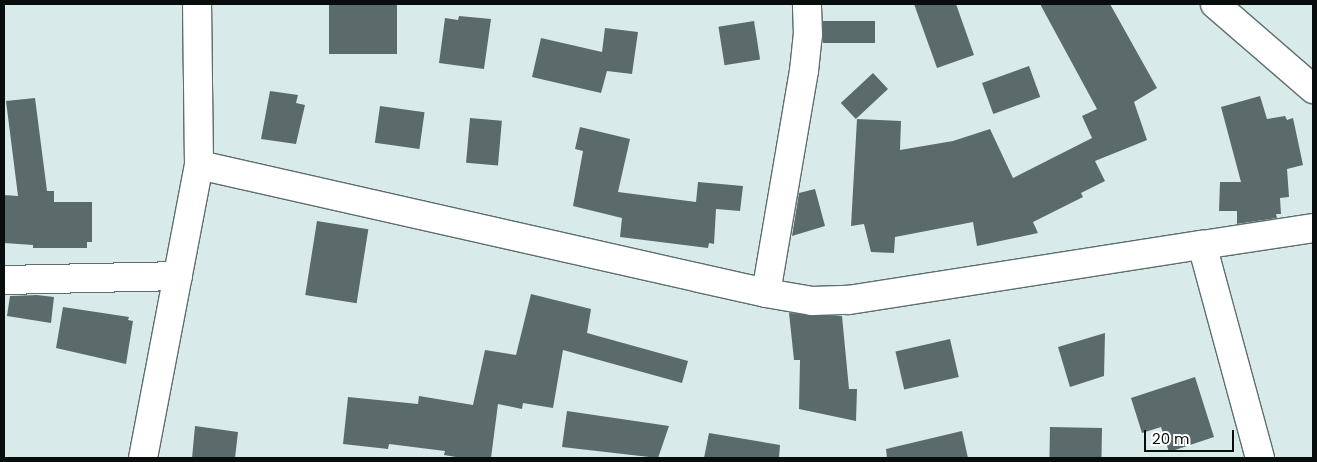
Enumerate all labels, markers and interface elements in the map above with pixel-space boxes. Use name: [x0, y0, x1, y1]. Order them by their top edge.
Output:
scale bar: [1147, 420, 1237, 452]
text: 20 m: [1152, 428, 1190, 449]

